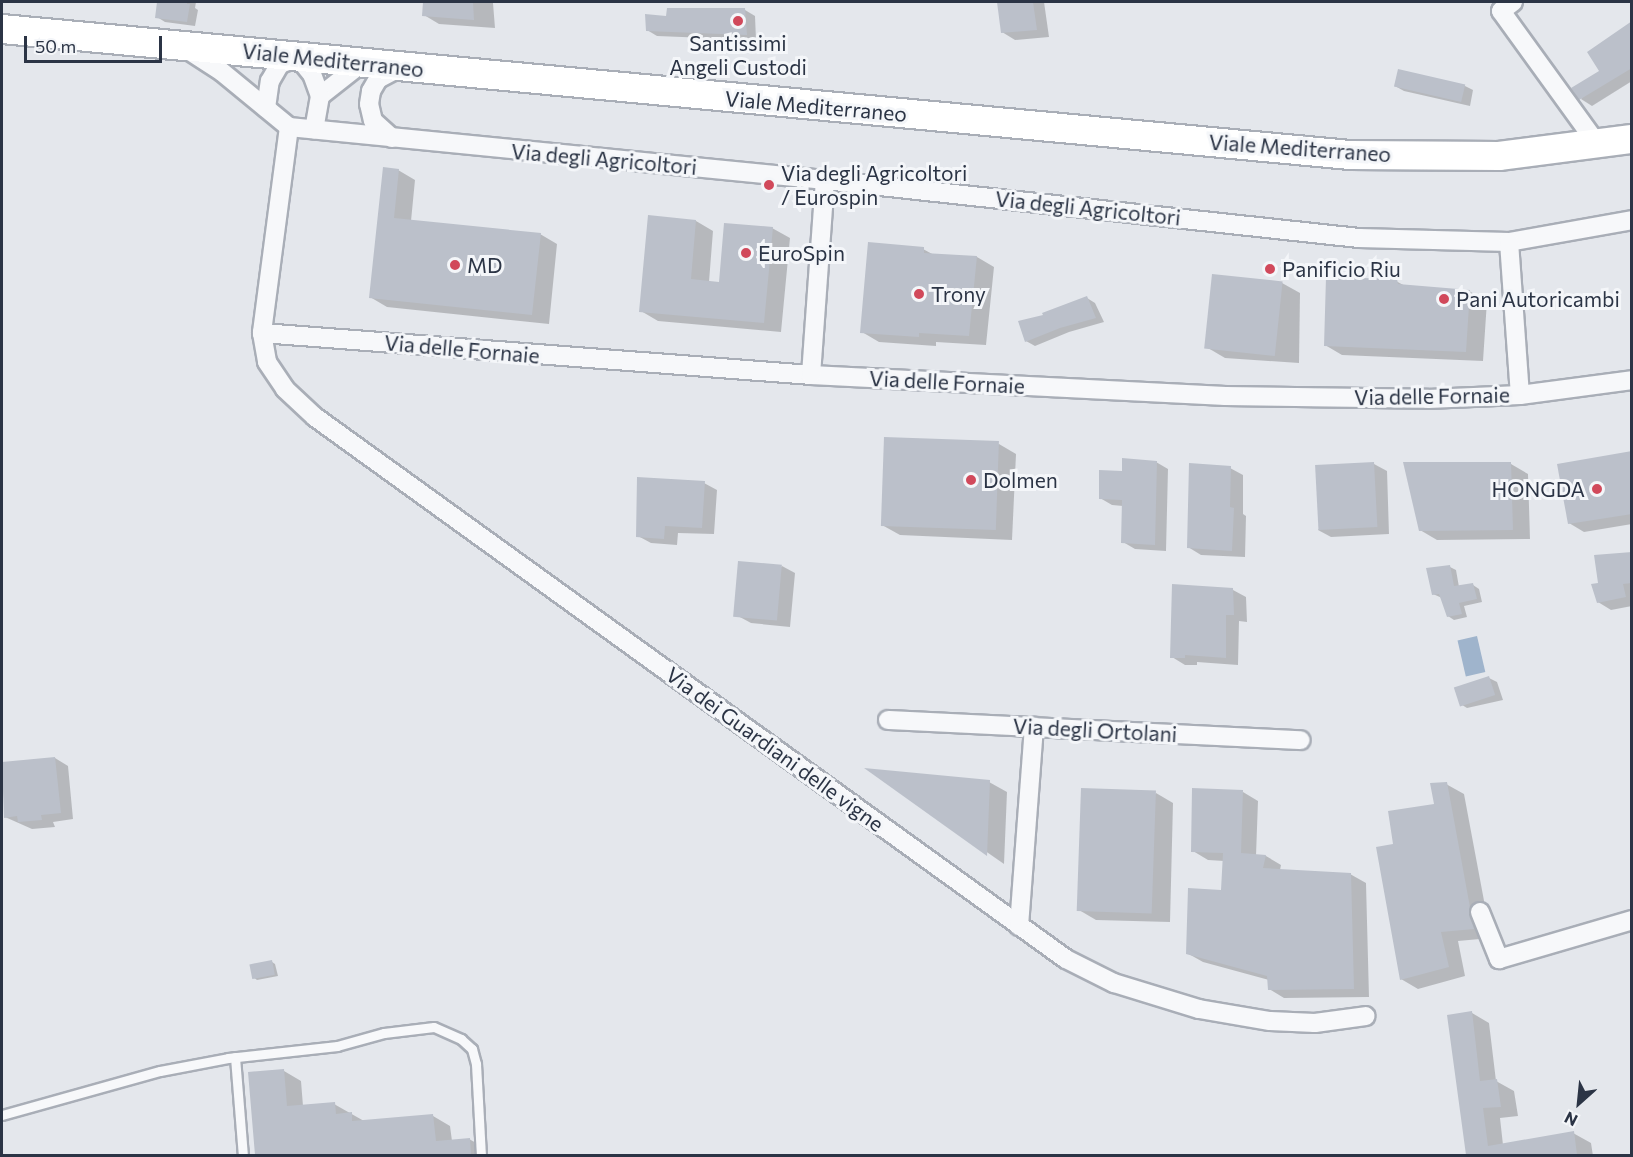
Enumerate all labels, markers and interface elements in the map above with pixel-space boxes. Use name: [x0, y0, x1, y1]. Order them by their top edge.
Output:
marker: Santissimi Angeli Custodi: [731, 14, 745, 28]
scale bar: [27, 24, 165, 62]
place label: Santissimi Angeli Custodi: [669, 30, 807, 80]
text: 50 m: [35, 35, 76, 57]
street label: Viale Mediterraneo: [241, 38, 425, 82]
street label: Viale Mediterraneo: [724, 85, 908, 127]
street label: Viale Mediterraneo: [1208, 129, 1392, 167]
street label: Via degli Agricoltori: [510, 138, 698, 180]
place label: Via degli Agricoltori / Eurospin: [781, 160, 967, 210]
marker: Via degli Agricoltori / Eurospin: [762, 178, 776, 192]
street label: Via degli Agricoltori: [994, 186, 1182, 230]
place label: EuroSpin: [758, 240, 845, 266]
marker: EuroSpin: [739, 246, 753, 260]
place label: MD: [467, 252, 503, 278]
place label: Panificio Riu: [1282, 256, 1401, 282]
marker: MD: [448, 258, 462, 272]
marker: Panificio Riu: [1263, 262, 1277, 276]
place label: Trony: [931, 281, 986, 307]
place label: Pani Autoricambi: [1456, 286, 1620, 312]
marker: Trony: [912, 287, 926, 301]
marker: Pani Autoricambi: [1437, 292, 1451, 306]
street label: Via delle Fornaie: [383, 330, 541, 368]
street label: Via delle Fornaie: [869, 365, 1025, 399]
street label: Via delle Fornaie: [1354, 382, 1510, 410]
place label: Dolmen: [983, 467, 1058, 493]
marker: Dolmen: [964, 473, 978, 487]
place label: HONGDA: [1492, 476, 1585, 502]
marker: HONGDA: [1590, 482, 1604, 496]
street label: Via dei Guardiani delle vigne: [661, 661, 889, 837]
street label: Via degli Ortolani: [1012, 713, 1178, 747]
north arrow: [1549, 1073, 1609, 1133]
text: N: [1561, 1108, 1580, 1131]

